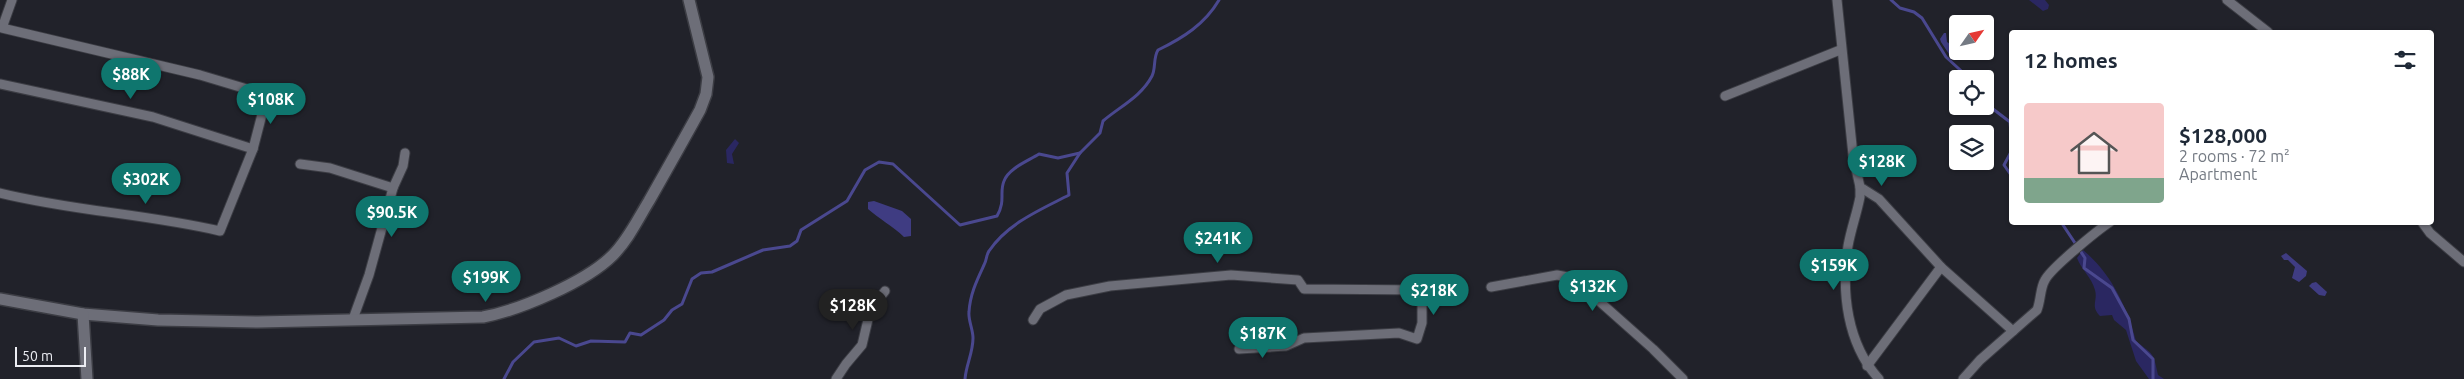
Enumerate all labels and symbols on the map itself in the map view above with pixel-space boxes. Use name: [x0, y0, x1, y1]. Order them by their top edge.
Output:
north arrow: [1949, 15, 1994, 60]
pin: $88K: [101, 58, 161, 100]
pin: $108K: [236, 82, 306, 125]
pin: $128K: [1847, 144, 1917, 187]
pin: $302K: [111, 162, 181, 205]
pin: $90.5K: [351, 196, 433, 238]
pin: $241K: [1183, 222, 1253, 264]
pin: $159K: [1799, 248, 1869, 291]
pin: $199K: [451, 260, 521, 303]
pin: $132K: [1558, 270, 1628, 312]
pin: $218K: [1399, 274, 1469, 316]
pin: $128K: [818, 288, 888, 331]
pin: $187K: [1228, 316, 1298, 359]
scale bar: [15, 344, 86, 367]

